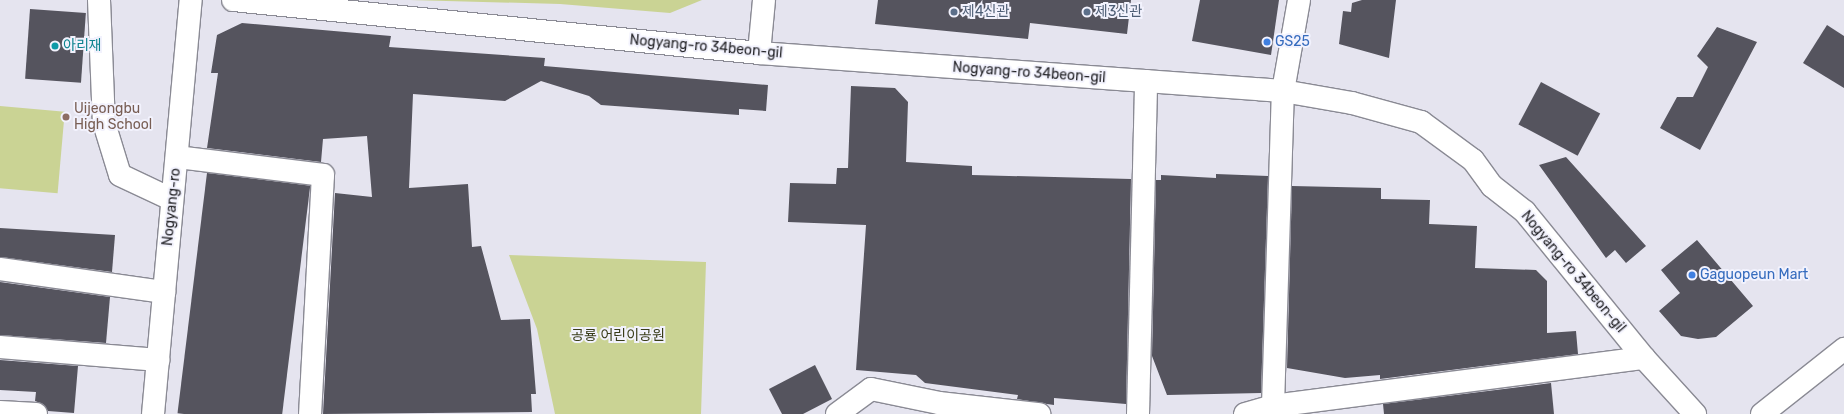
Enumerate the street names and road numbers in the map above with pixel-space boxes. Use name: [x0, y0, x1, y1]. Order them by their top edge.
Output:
street label: Nogyang-ro 34beon-gil: [629, 32, 783, 62]
street label: Nogyang-ro 34beon-gil: [952, 59, 1106, 87]
street label: Nogyang-ro: [160, 167, 184, 247]
street label: Nogyang-ro 34beon-gil: [1517, 208, 1629, 336]

